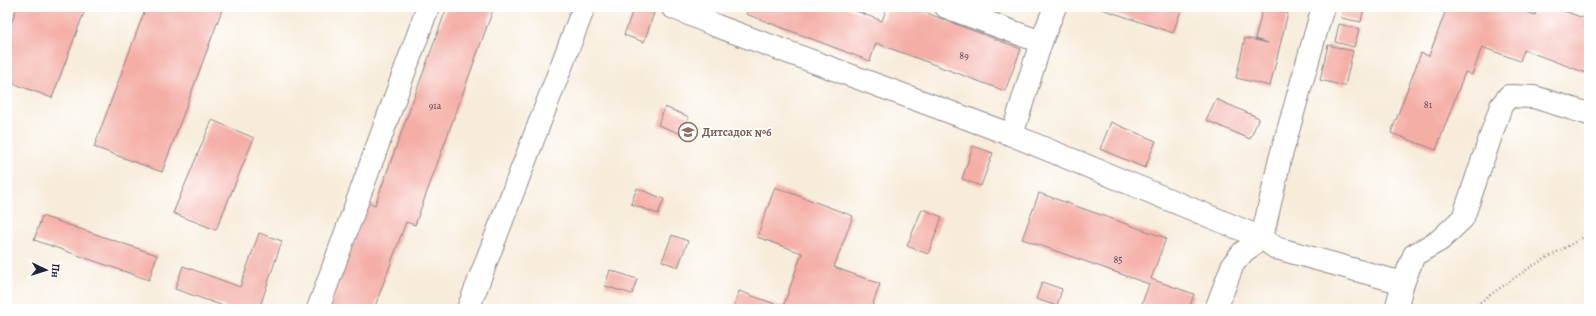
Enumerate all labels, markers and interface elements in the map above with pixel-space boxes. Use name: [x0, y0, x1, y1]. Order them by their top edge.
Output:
house number: 89: [959, 49, 969, 62]
house number: 81: [1424, 98, 1433, 111]
house number: 91а: [429, 99, 442, 112]
school or university icon: Дитсадок №6: [677, 121, 699, 143]
place label: Дитсадок №6: [702, 124, 772, 140]
north arrow: [26, 250, 66, 290]
house number: 85: [1113, 253, 1123, 266]
text: Пн: [47, 263, 63, 279]

